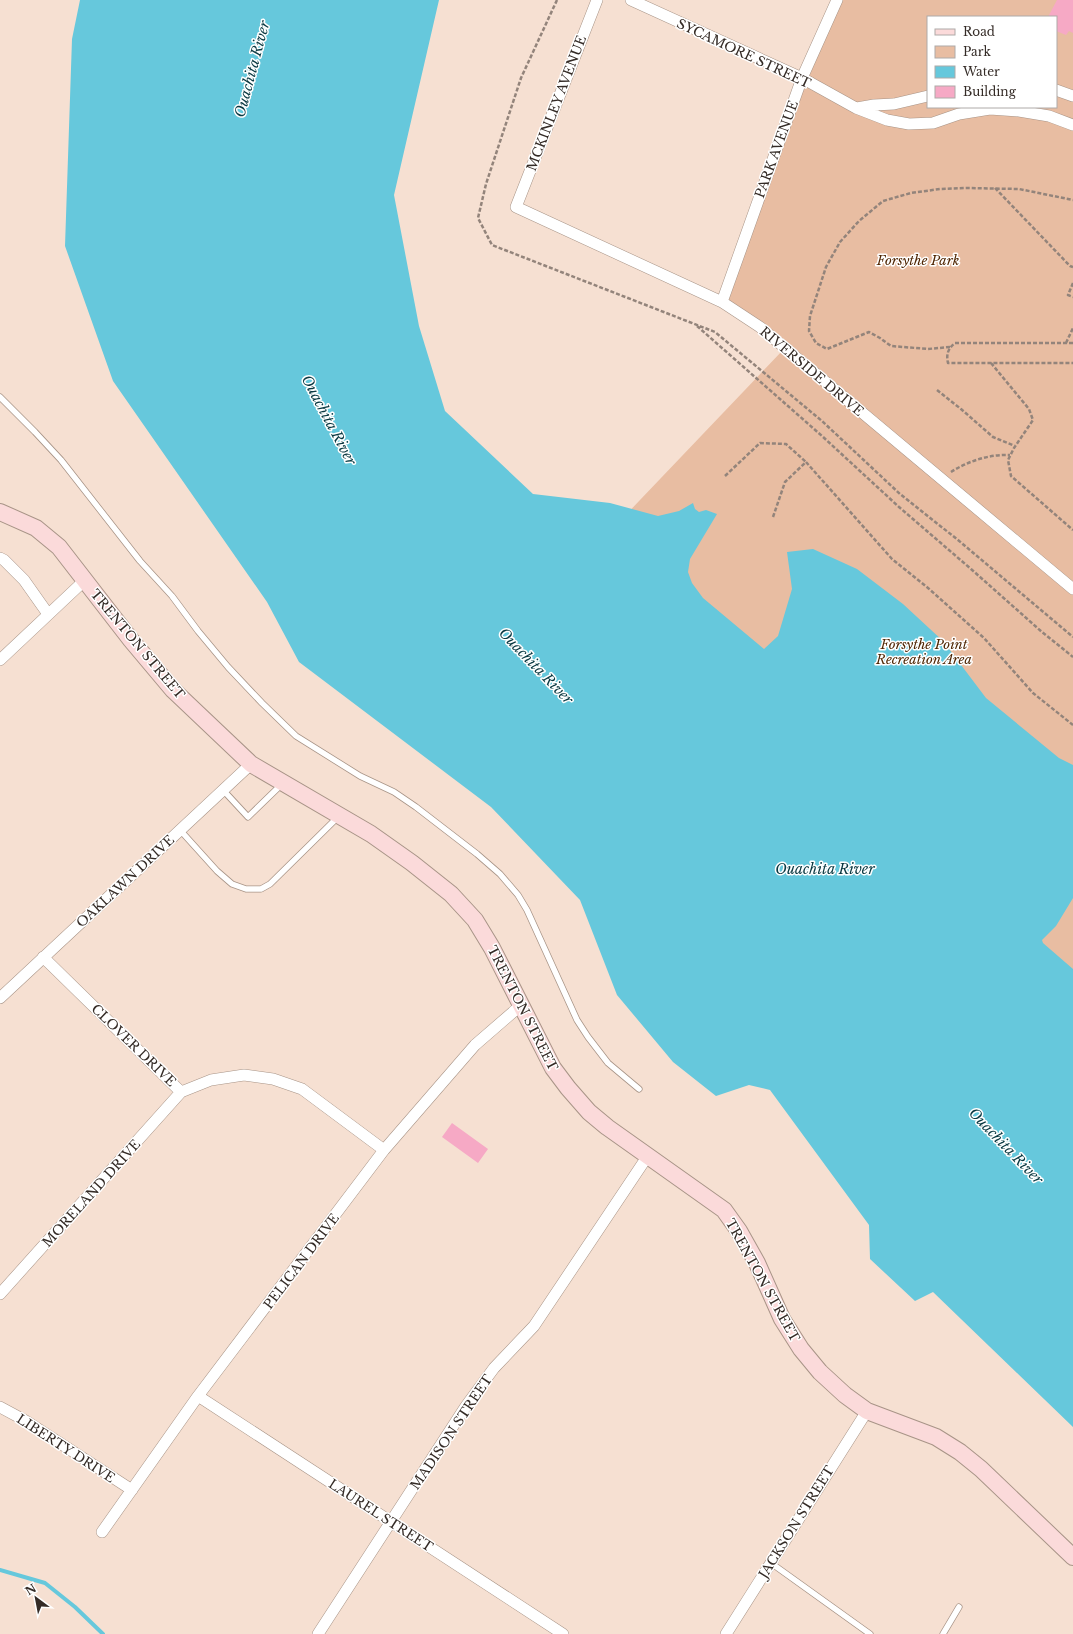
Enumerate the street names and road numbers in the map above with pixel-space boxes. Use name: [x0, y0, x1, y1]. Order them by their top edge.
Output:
street label: SYCAMORE STREET: [674, 15, 814, 92]
street label: MCKINLEY AVENUE: [523, 33, 590, 173]
street label: PARK AVENUE: [751, 98, 802, 200]
street label: RIVERSIDE DRIVE: [756, 323, 867, 420]
street label: TRENTON STREET: [87, 586, 189, 703]
street label: OAKLAWN DRIVE: [73, 832, 178, 931]
street label: TRENTON STREET: [484, 943, 562, 1074]
street label: CLOVER DRIVE: [88, 1001, 180, 1090]
street label: MORELAND DRIVE: [39, 1136, 144, 1251]
street label: PELICAN DRIVE: [260, 1210, 343, 1313]
street label: TRENTON STREET: [722, 1216, 804, 1345]
street label: MADISON STREET: [407, 1371, 497, 1493]
street label: LIBERTY DRIVE: [13, 1410, 118, 1487]
street label: JACKSON STREET: [754, 1462, 838, 1583]
street label: LAUREL STREET: [325, 1475, 437, 1556]

